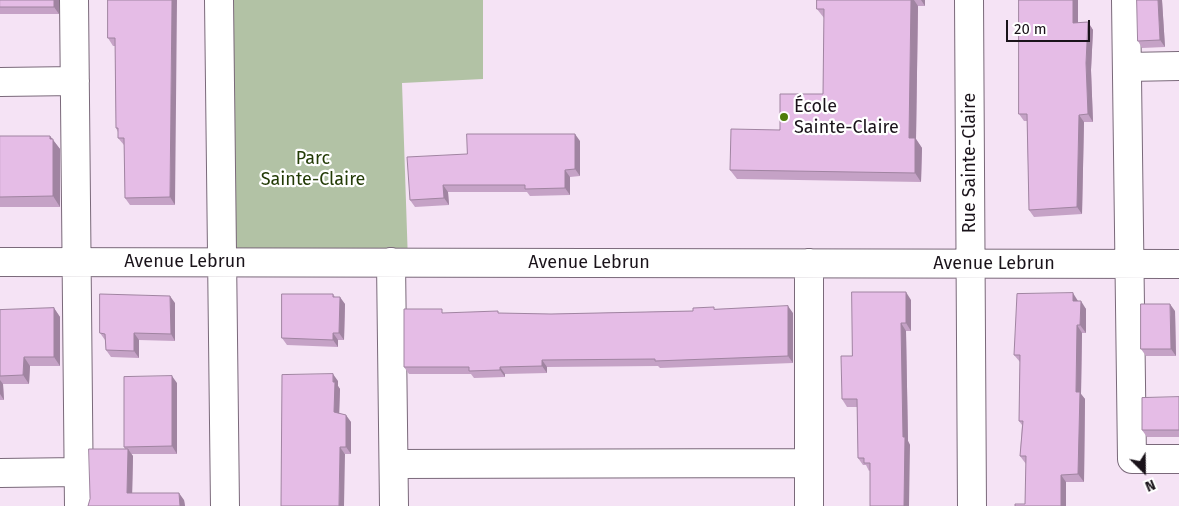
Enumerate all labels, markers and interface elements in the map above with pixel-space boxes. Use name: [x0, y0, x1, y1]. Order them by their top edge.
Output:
scale bar: [1009, 10, 1093, 42]
text: 20 m: [1014, 20, 1047, 38]
street label: Rue Sainte-Claire: [959, 93, 981, 233]
place label: École Sainte-Claire: [794, 96, 899, 138]
marker: École Sainte-Claire: [778, 111, 790, 123]
park label: Parc Sainte-Claire: [261, 148, 365, 190]
street label: Avenue Lebrun: [124, 251, 246, 273]
street label: Avenue Lebrun: [528, 252, 650, 274]
street label: Avenue Lebrun: [933, 253, 1055, 275]
north arrow: [1119, 446, 1169, 496]
text: N: [1142, 476, 1158, 495]

